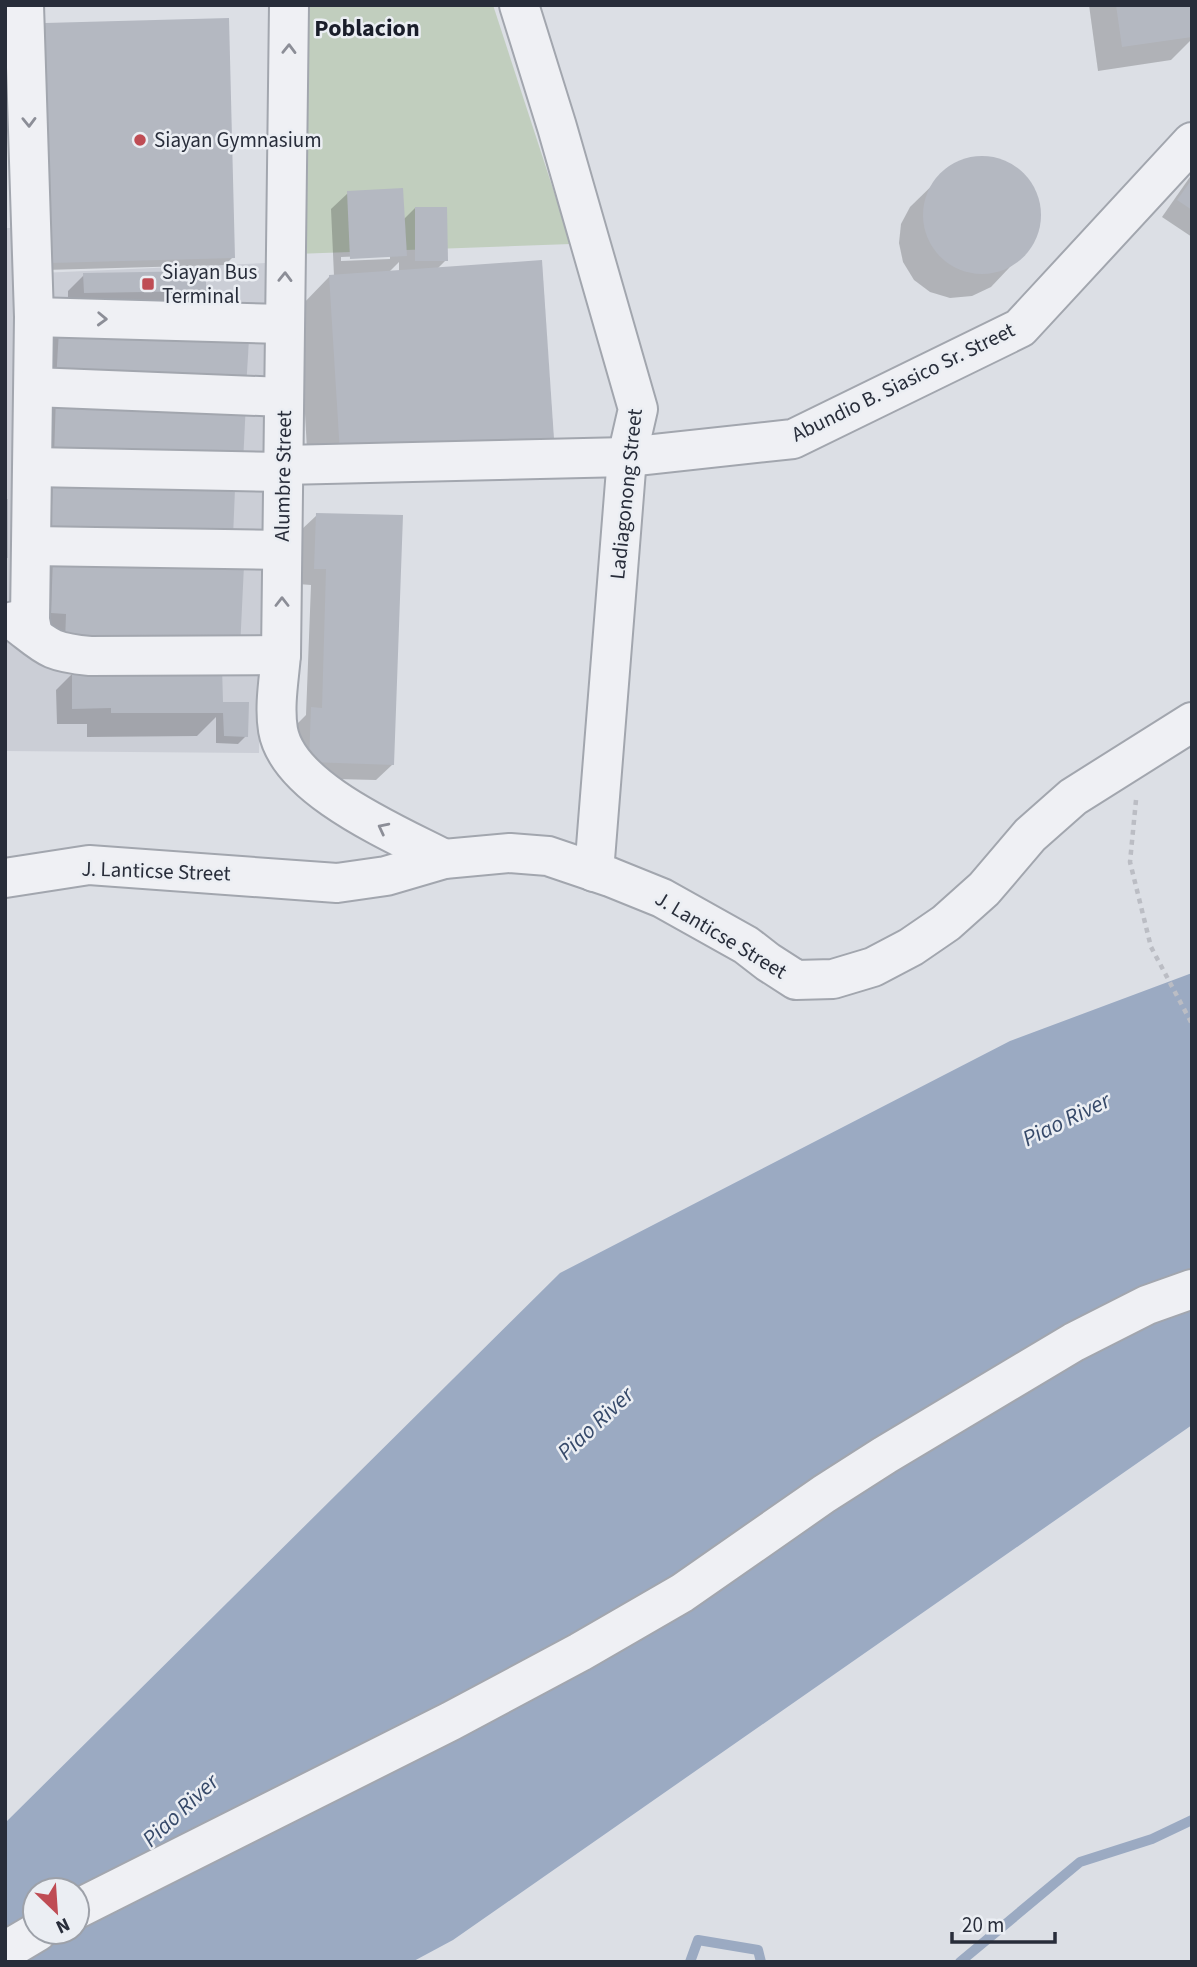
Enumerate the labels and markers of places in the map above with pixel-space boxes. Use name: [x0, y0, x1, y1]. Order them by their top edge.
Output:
place label: Siayan Gymnasium: [154, 125, 322, 155]
marker: Siayan Gymnasium: [132, 132, 148, 148]
place label: Siayan Bus Terminal: [162, 257, 257, 311]
marker: Siayan Bus Terminal: [140, 276, 156, 292]

